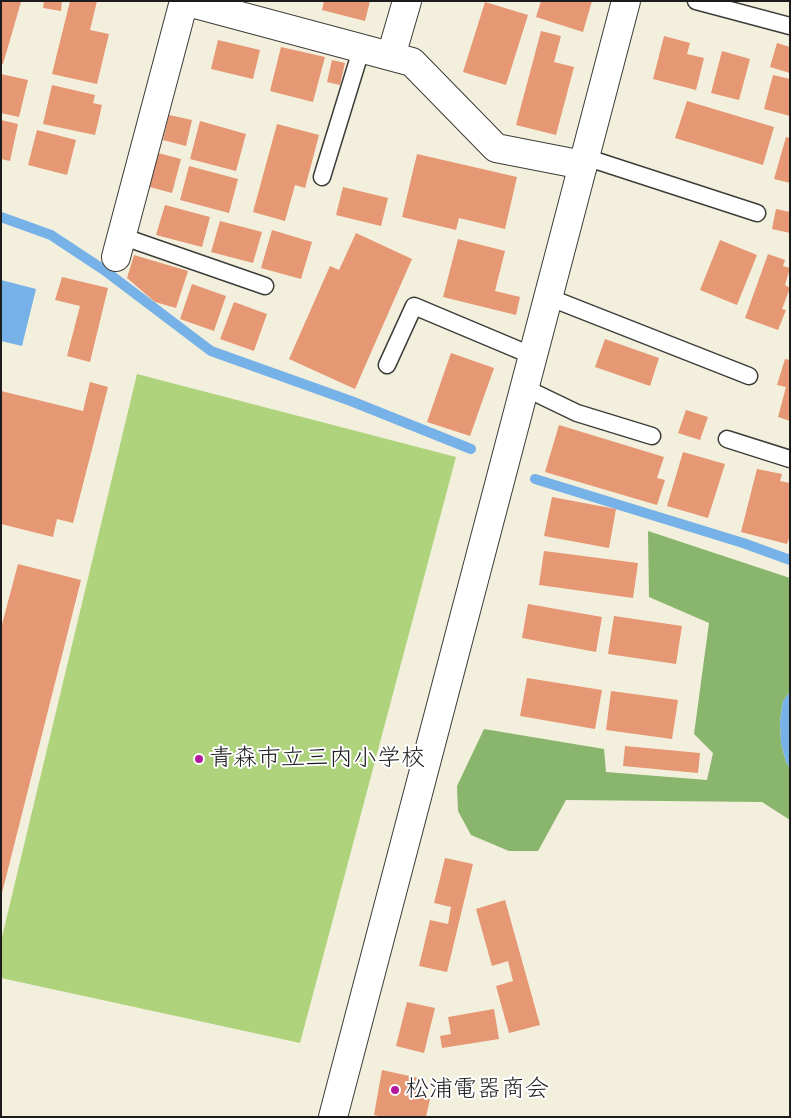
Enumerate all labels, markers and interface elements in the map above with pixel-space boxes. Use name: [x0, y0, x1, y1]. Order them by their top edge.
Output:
place label: 青森市立三内小学校: [209, 745, 425, 773]
marker: 青森市立三内小学校: [193, 753, 205, 765]
place label: 松浦電器商会: [405, 1076, 549, 1104]
marker: 松浦電器商会: [389, 1084, 401, 1096]

